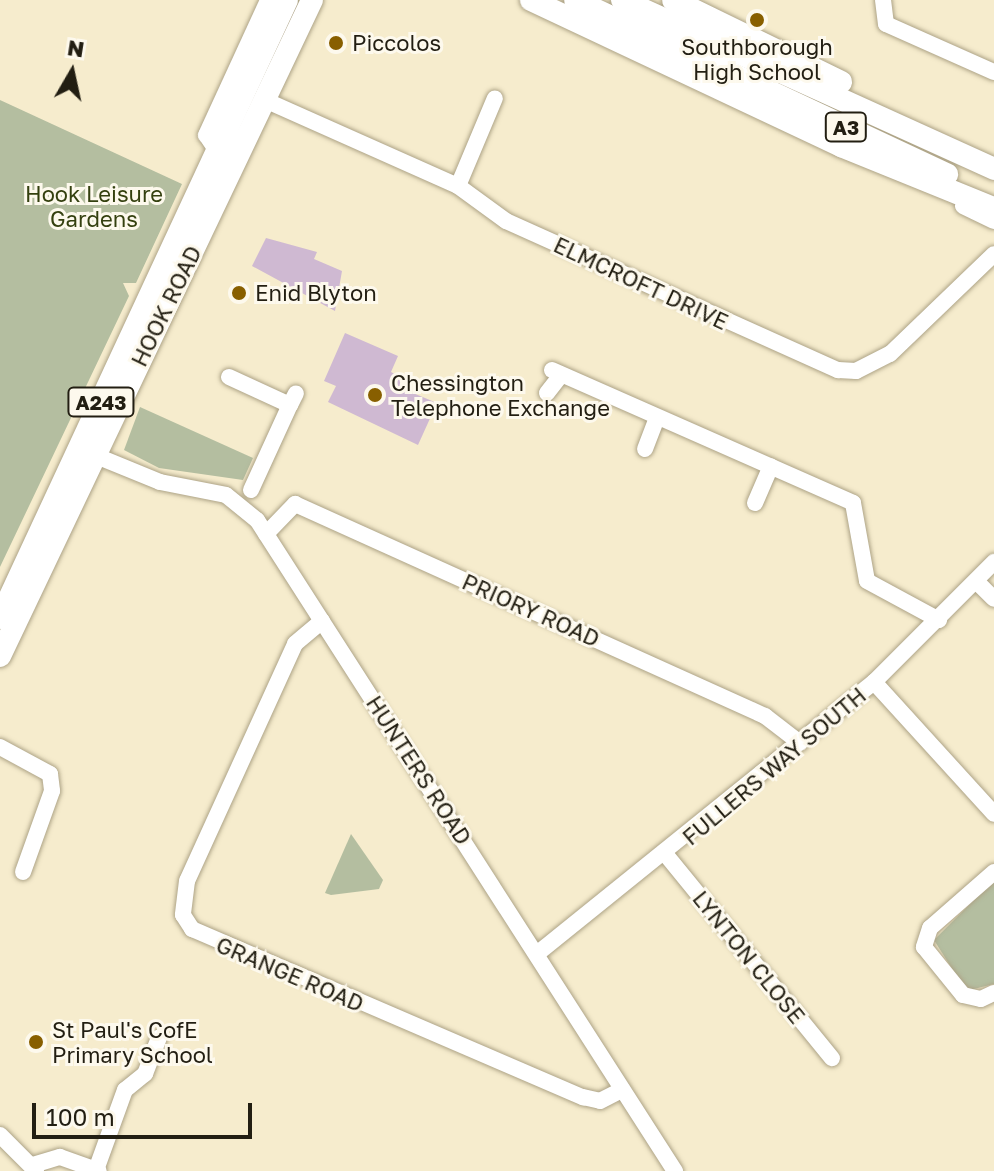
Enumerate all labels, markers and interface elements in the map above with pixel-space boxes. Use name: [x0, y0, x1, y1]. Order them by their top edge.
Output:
marker: Southborough High School: [748, 11, 766, 29]
place label: Piccolos: [352, 30, 441, 56]
north arrow: [32, 32, 112, 112]
text: N: [65, 33, 86, 62]
place label: Southborough High School: [681, 33, 833, 84]
marker: Piccolos: [327, 34, 345, 52]
road number: A3: [824, 111, 868, 143]
park label: Hook Leisure Gardens: [25, 180, 163, 232]
street label: ELMCROFT DRIVE: [550, 231, 732, 335]
street label: HOOK ROAD: [125, 241, 207, 371]
place label: Enid Blyton: [255, 280, 377, 306]
marker: Enid Blyton: [230, 284, 248, 302]
place label: Chessington Telephone Exchange: [391, 369, 610, 420]
road number: A243: [67, 386, 135, 418]
marker: Chessington Telephone Exchange: [366, 386, 384, 404]
street label: PRIORY ROAD: [458, 568, 604, 652]
street label: FULLERS WAY SOUTH: [677, 682, 871, 850]
street label: HUNTERS ROAD: [361, 691, 477, 849]
street label: LYNTON CLOSE: [688, 885, 810, 1029]
street label: GRANGE ROAD: [212, 931, 368, 1017]
place label: St Paul's CofE Primary School: [52, 1016, 213, 1068]
marker: St Paul's CofE Primary School: [27, 1033, 45, 1051]
scale bar: [36, 1087, 256, 1137]
text: 100 m: [46, 1102, 115, 1131]

